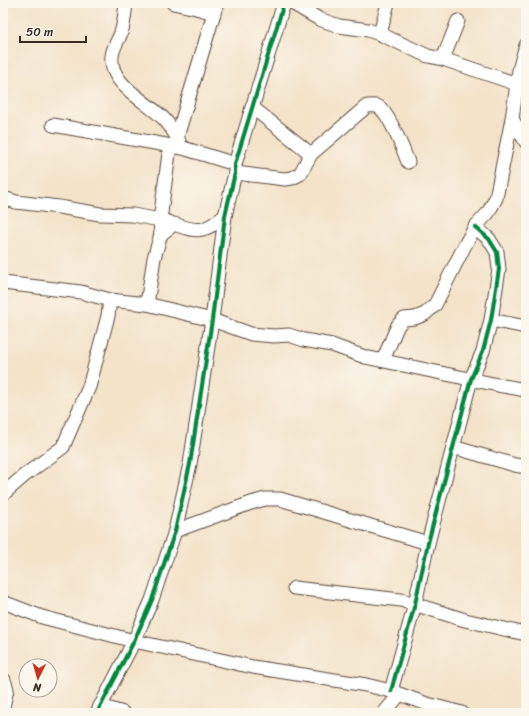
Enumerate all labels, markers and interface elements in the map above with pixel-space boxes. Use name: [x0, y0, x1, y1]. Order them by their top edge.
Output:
scale bar: [20, 18, 86, 44]
text: 50 m: [26, 21, 53, 43]
north arrow: [18, 658, 58, 698]
text: N: [32, 678, 43, 697]

